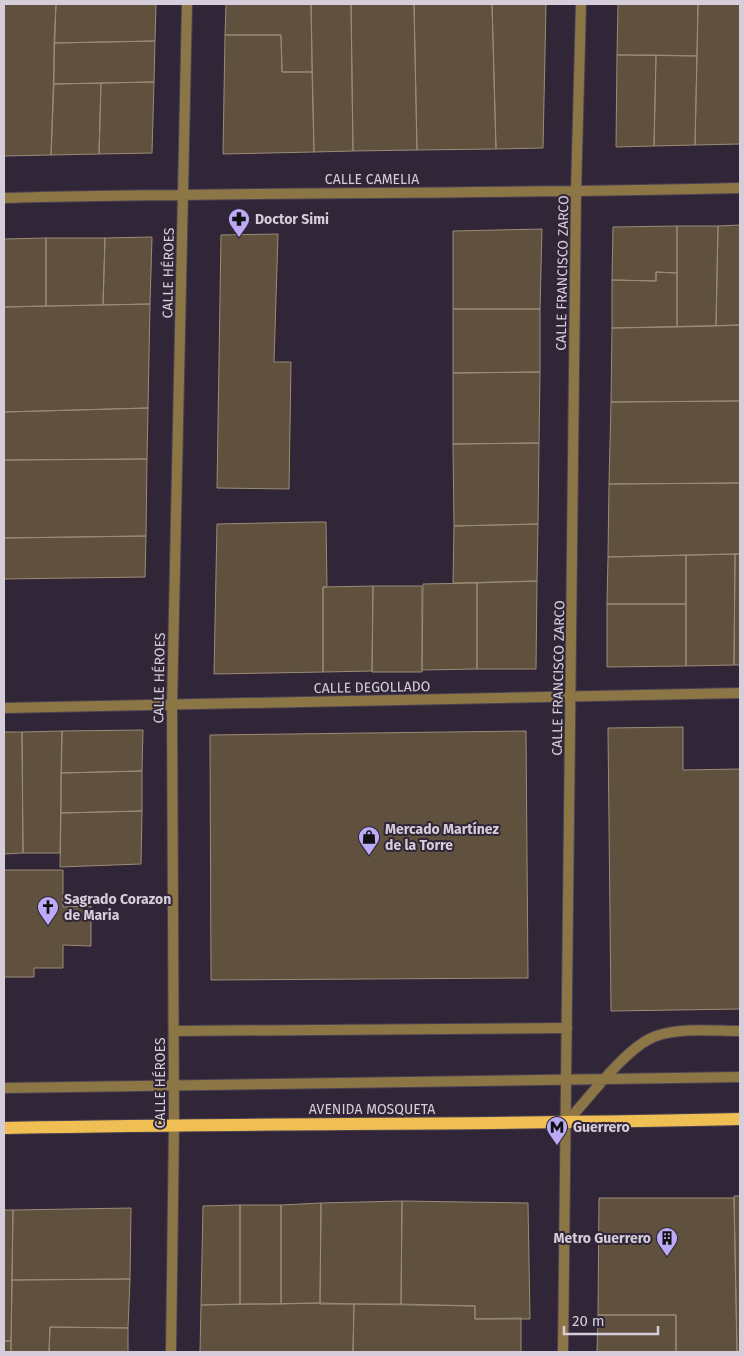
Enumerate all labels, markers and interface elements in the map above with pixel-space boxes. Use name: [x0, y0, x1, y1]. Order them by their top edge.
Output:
street label: CALLE CAMELIA: [325, 171, 419, 188]
street label: CALLE FRANCISCO ZARCO: [553, 195, 572, 351]
pharmacy icon: Doctor Simi: [227, 207, 251, 238]
place label: Doctor Simi: [255, 211, 329, 228]
street label: CALLE HÉROES: [158, 227, 178, 319]
street label: CALLE FRANCISCO ZARCO: [549, 600, 568, 756]
street label: CALLE HÉROES: [149, 632, 169, 724]
street label: CALLE DEGOLLADO: [314, 678, 430, 697]
place label: Mercado Martínez de la Torre: [385, 821, 499, 854]
shop icon: Mercado Martínez de la Torre: [357, 825, 381, 856]
place label: Sagrado Corazon de Maria: [64, 891, 171, 924]
church icon: Sagrado Corazon de Maria: [36, 895, 60, 926]
street label: CALLE HÉROES: [151, 1037, 169, 1129]
street label: AVENIDA MOSQUETA: [309, 1101, 435, 1118]
metro station icon: Guerrero: [545, 1115, 569, 1146]
place label: Guerrero: [573, 1119, 630, 1136]
building icon: Metro Guerrero: [655, 1226, 679, 1257]
place label: Metro Guerrero: [554, 1230, 651, 1247]
scale bar: [564, 1304, 658, 1336]
text: 20 m: [572, 1312, 605, 1330]

